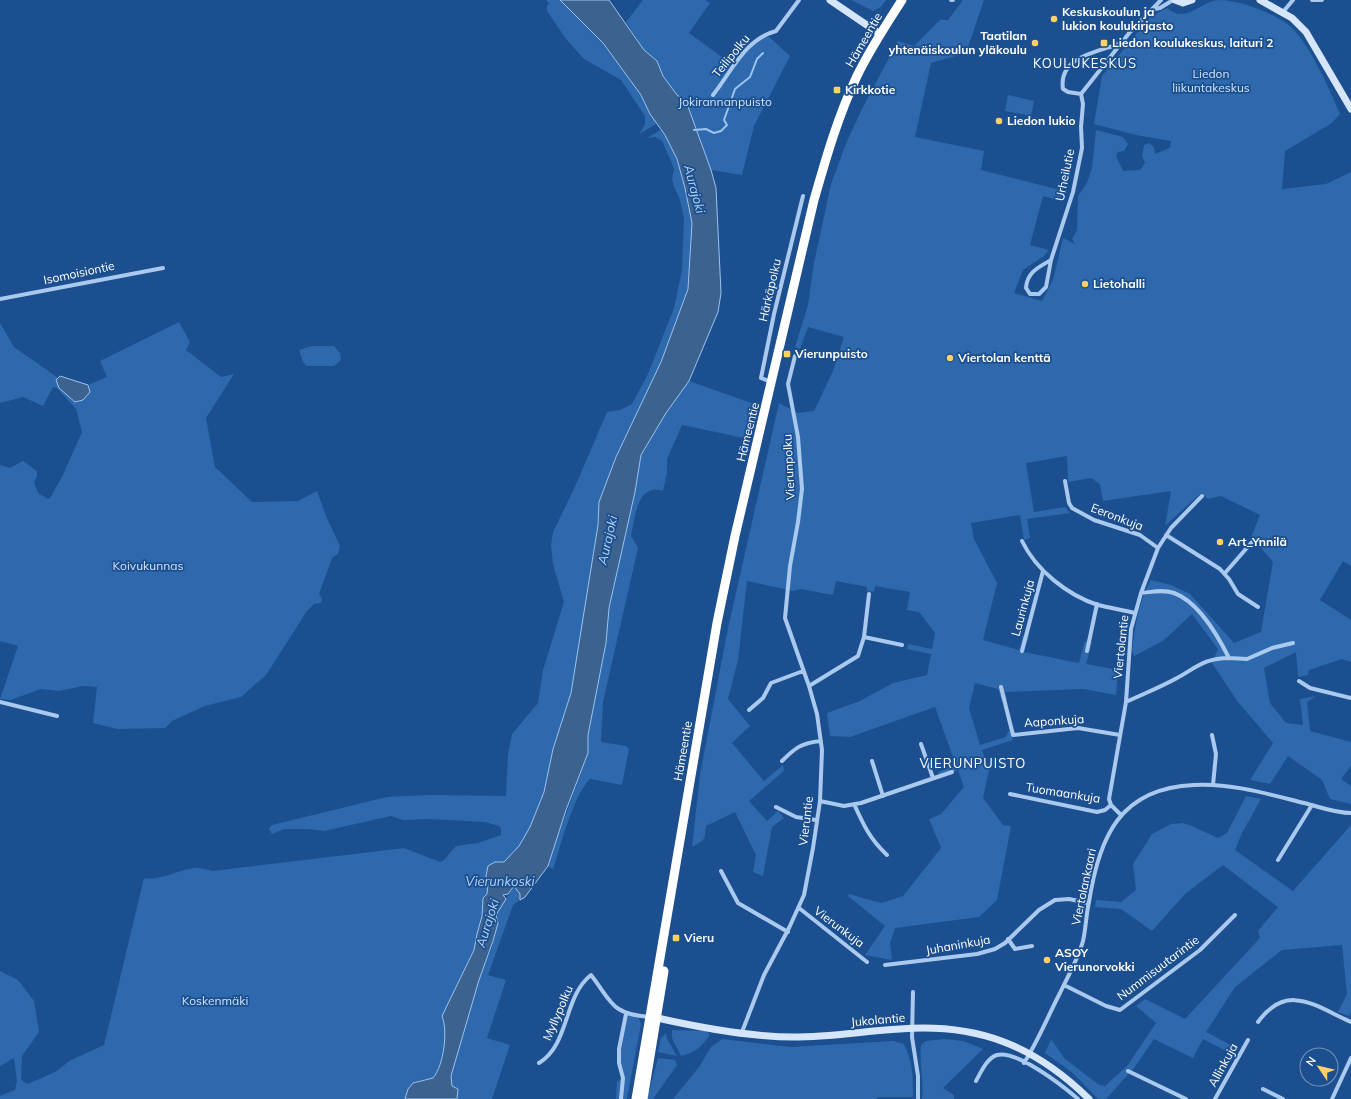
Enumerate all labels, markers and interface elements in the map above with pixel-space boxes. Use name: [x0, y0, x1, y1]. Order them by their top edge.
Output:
place label: Keskuskoulun ja lukion koulukirjasto: [1062, 4, 1173, 33]
street label: Hämeentie: [842, 10, 885, 70]
marker: Keskuskoulun ja lukion koulukirjasto: [1049, 14, 1059, 24]
place label: Taatilan yhtenäiskoulun yläkoulu: [888, 28, 1027, 57]
street label: Teilipolku: [709, 31, 753, 80]
place label: Liedon koulukeskus, laituri 2: [1112, 35, 1273, 50]
marker: Taatilan yhtenäiskoulun yläkoulu: [1030, 38, 1040, 48]
marker: Liedon koulukeskus, laituri 2: [1099, 38, 1109, 48]
district label: KOULUKESKUS: [1033, 55, 1137, 71]
park label: Liedon liikuntakeskus: [1172, 66, 1250, 95]
place label: Kirkkotie: [845, 82, 896, 97]
marker: Kirkkotie: [832, 85, 842, 95]
park label: Jokirannanpuisto: [678, 94, 772, 109]
place label: Liedon lukio: [1007, 113, 1076, 128]
marker: Liedon lukio: [994, 116, 1004, 126]
street label: Urheilutie: [1052, 147, 1077, 202]
water label: Aurajoki: [681, 162, 709, 216]
street label: Härkäpolku: [755, 257, 784, 323]
street label: Isomoisiontie: [42, 258, 116, 287]
place label: Lietohalli: [1093, 276, 1145, 291]
marker: Lietohalli: [1080, 279, 1090, 289]
place label: Vierunpuisto: [794, 346, 868, 361]
marker: Vierunpuisto: [782, 349, 792, 359]
place label: Viertolan kenttä: [957, 350, 1051, 365]
marker: Viertolan kenttä: [945, 353, 955, 363]
street label: Hämeentie: [733, 401, 762, 463]
street label: Vierunpolku: [779, 434, 798, 500]
street label: Eeronkuja: [1089, 500, 1145, 533]
water label: Aurajoki: [593, 513, 621, 567]
place label: Art_Ynnilä: [1228, 534, 1287, 549]
marker: Art_Ynnilä: [1215, 537, 1225, 547]
park label: Koivukunnas: [113, 558, 183, 573]
street label: Laurinkuja: [1008, 578, 1037, 638]
street label: Viertolantie: [1110, 614, 1131, 680]
street label: Aaponkuja: [1023, 711, 1085, 730]
street label: Hämeentie: [670, 720, 695, 782]
district label: VIERUNPUISTO: [920, 755, 1026, 771]
street label: Tuomaankuja: [1025, 779, 1101, 806]
street label: Vieruntie: [795, 795, 816, 847]
street label: Viertolankaari: [1068, 847, 1099, 927]
water label: Vierunkoski: [465, 873, 536, 889]
water label: Aurajoki: [472, 896, 502, 950]
street label: Vierunkuja: [811, 903, 867, 950]
place label: Vieru: [683, 930, 714, 945]
street label: Juhaninkuja: [925, 931, 991, 958]
street label: Nummisuutarintie: [1114, 932, 1202, 1003]
marker: Vieru: [671, 933, 681, 943]
place label: ASOY Vierunorvokki: [1054, 945, 1135, 974]
marker: ASOY Vierunorvokki: [1042, 955, 1052, 965]
street label: Myllypolku: [539, 983, 576, 1043]
park label: Koskenmäki: [182, 993, 248, 1008]
street label: Jukolantie: [850, 1010, 906, 1029]
street label: Allinkuja: [1204, 1040, 1241, 1089]
north arrow: [1299, 1047, 1339, 1087]
text: N: [1303, 1054, 1319, 1069]

